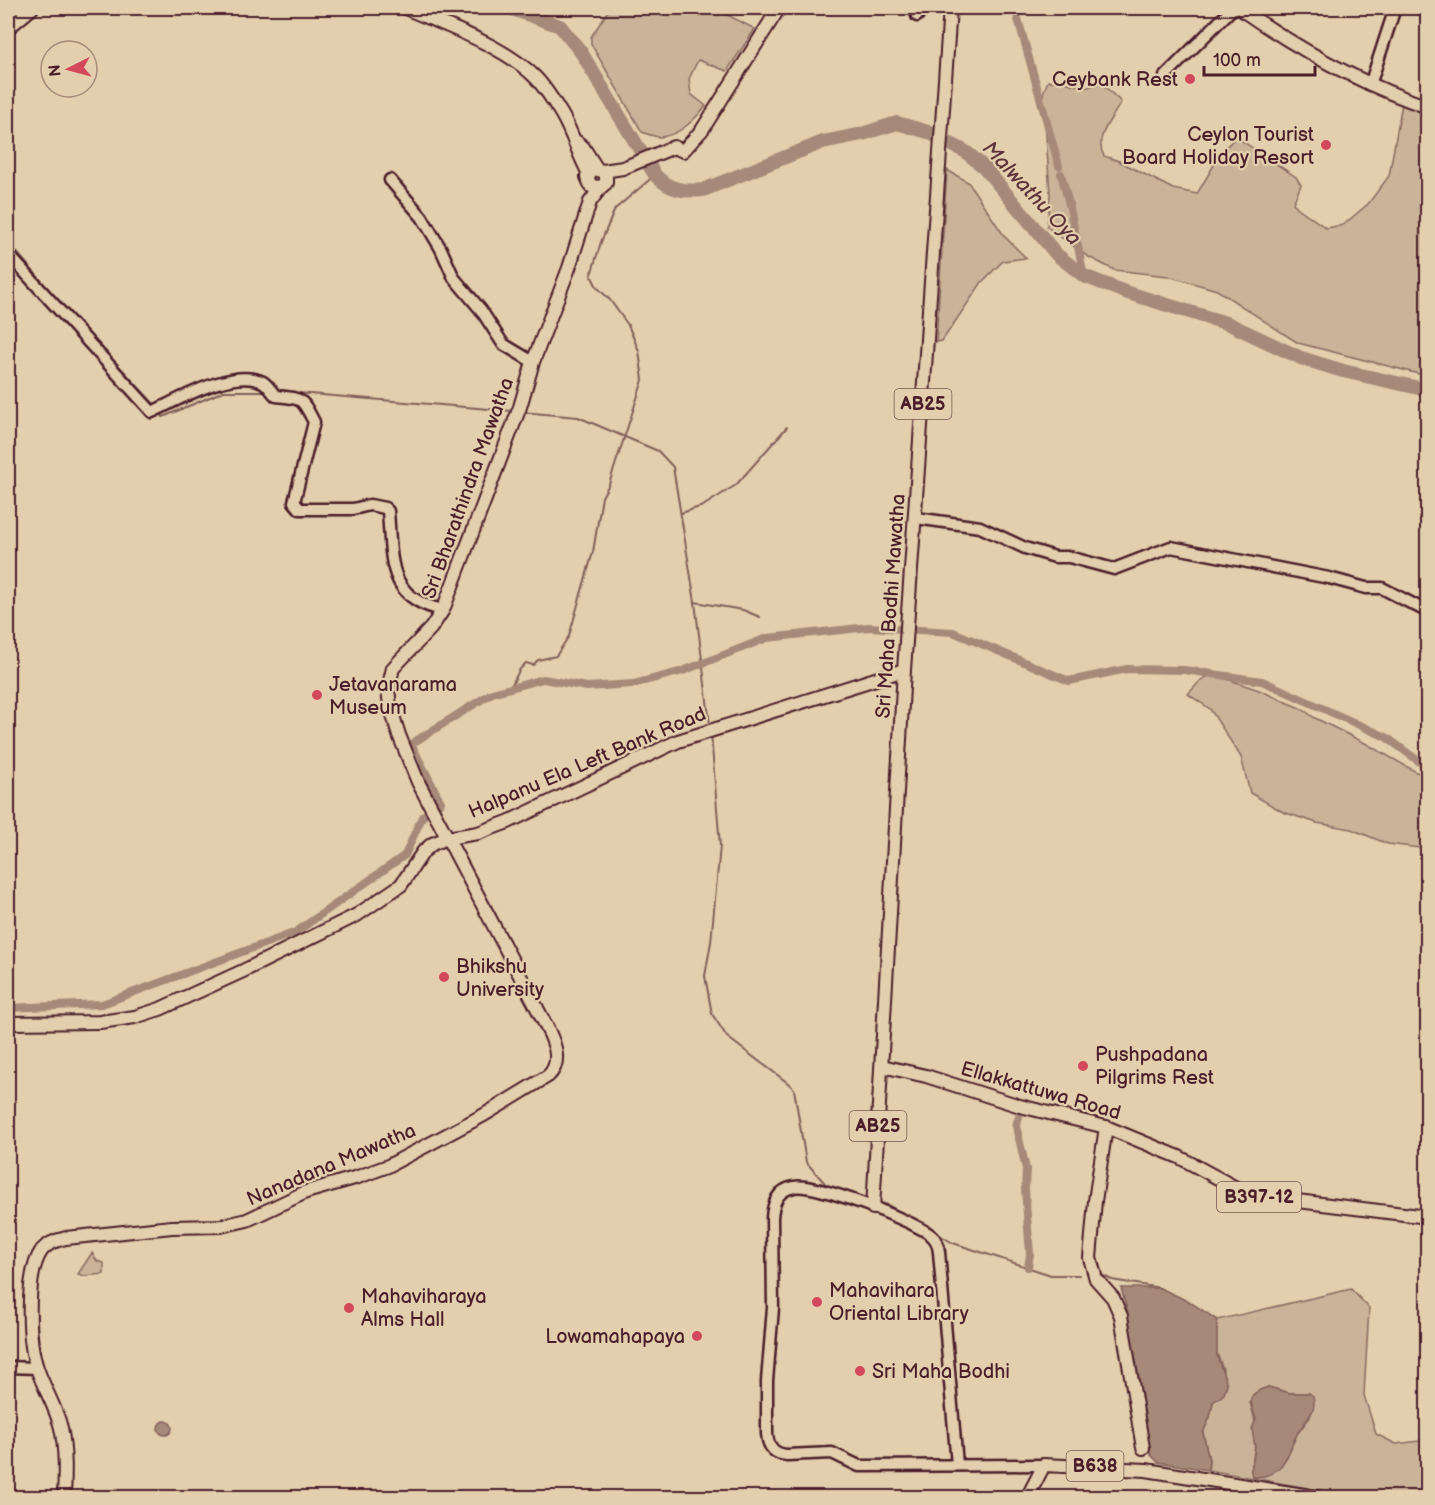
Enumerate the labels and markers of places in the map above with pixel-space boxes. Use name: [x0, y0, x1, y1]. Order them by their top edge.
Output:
place label: Ceybank Rest: [1052, 68, 1178, 92]
marker: Ceybank Rest: [1183, 72, 1197, 86]
place label: Ceylon Tourist Board Holiday Resort: [1122, 123, 1314, 170]
marker: Ceylon Tourist Board Holiday Resort: [1319, 138, 1333, 152]
place label: Jetavanarama Museum: [329, 673, 457, 720]
marker: Jetavanarama Museum: [310, 688, 324, 702]
place label: Bhikshu University: [456, 955, 544, 1002]
marker: Bhikshu University: [437, 970, 451, 984]
place label: Pushpadana Pilgrims Rest: [1095, 1043, 1214, 1090]
marker: Pushpadana Pilgrims Rest: [1076, 1059, 1090, 1073]
place label: Mahavihara Oriental Library: [829, 1279, 969, 1326]
place label: Mahaviharaya Alms Hall: [361, 1285, 487, 1332]
marker: Mahavihara Oriental Library: [810, 1295, 824, 1309]
marker: Mahaviharaya Alms Hall: [342, 1301, 356, 1315]
place label: Lowamahapaya: [545, 1325, 685, 1349]
marker: Lowamahapaya: [690, 1329, 704, 1343]
place label: Sri Maha Bodhi: [872, 1360, 1010, 1384]
marker: Sri Maha Bodhi: [853, 1364, 867, 1378]

